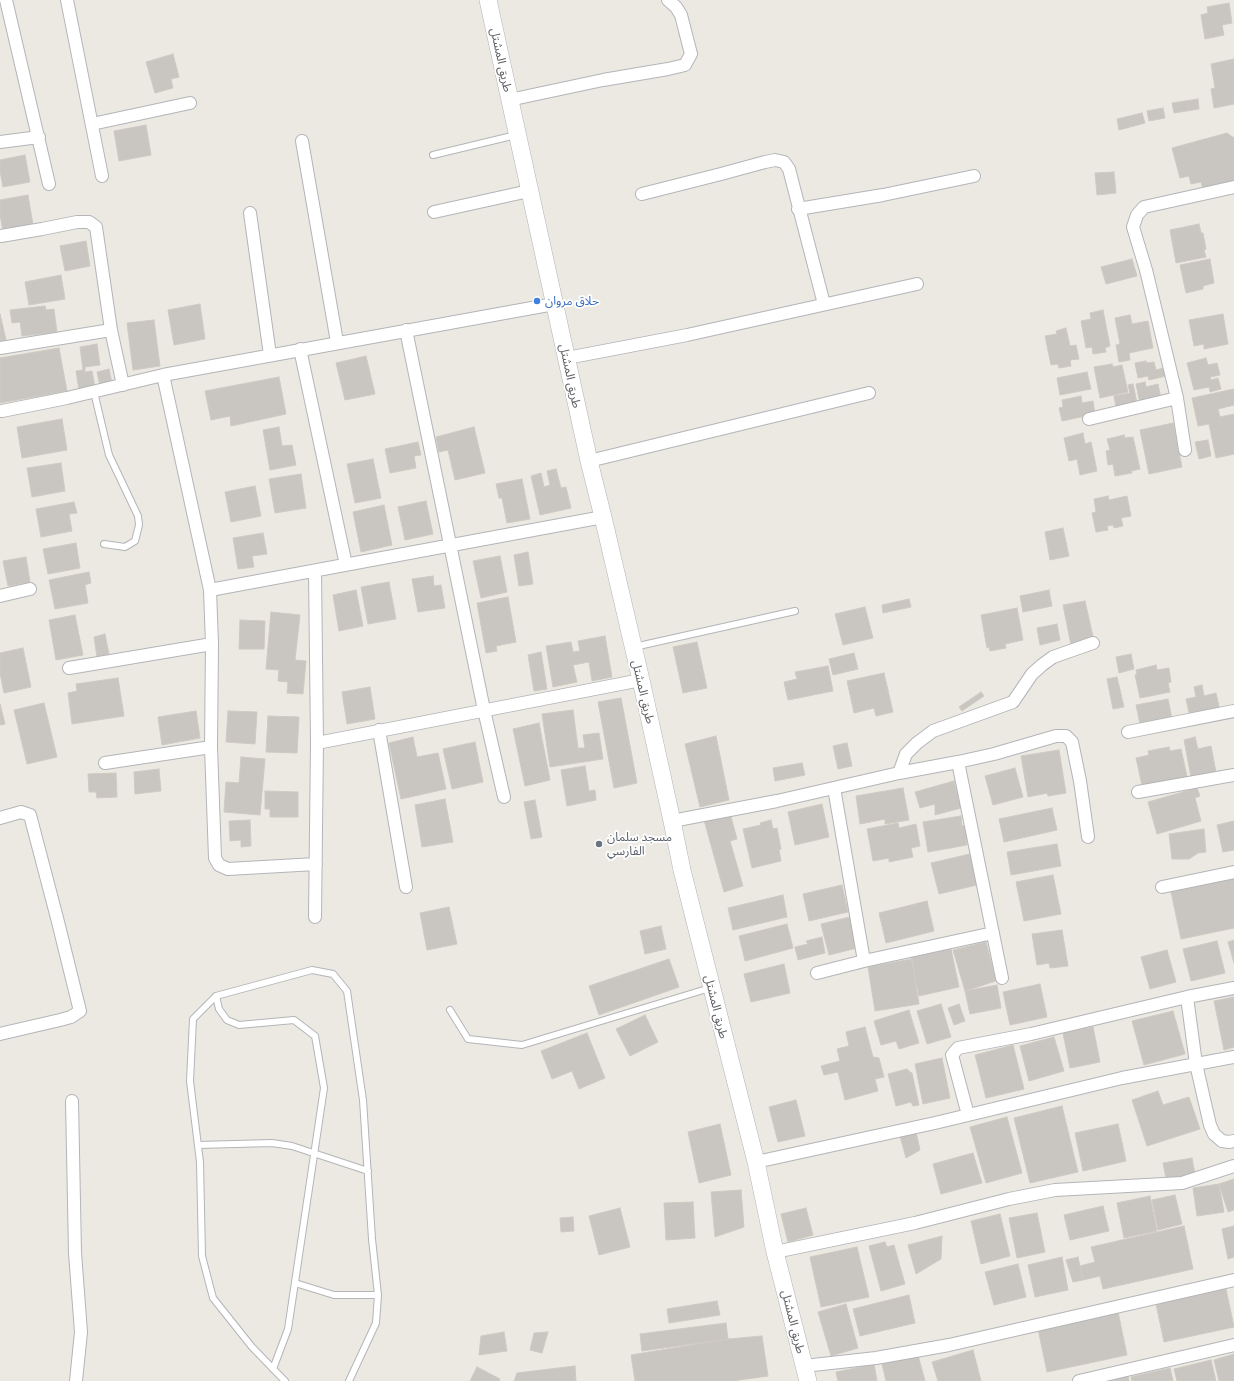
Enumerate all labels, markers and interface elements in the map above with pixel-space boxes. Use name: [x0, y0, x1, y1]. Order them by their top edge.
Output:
street label: طريق المشتل: [487, 27, 515, 93]
place label: حلاق مروان: [545, 294, 599, 308]
marker: حلاق مروان: [532, 296, 542, 306]
street label: طريق المشتل: [556, 343, 584, 409]
street label: طريق المشتل: [629, 659, 657, 725]
place label: مسجد سلمان الفارسي: [607, 830, 672, 858]
marker: مسجد سلمان الفارسي: [594, 839, 604, 849]
street label: طريق المشتل: [701, 974, 731, 1040]
street label: طريق المشتل: [778, 1289, 808, 1355]

